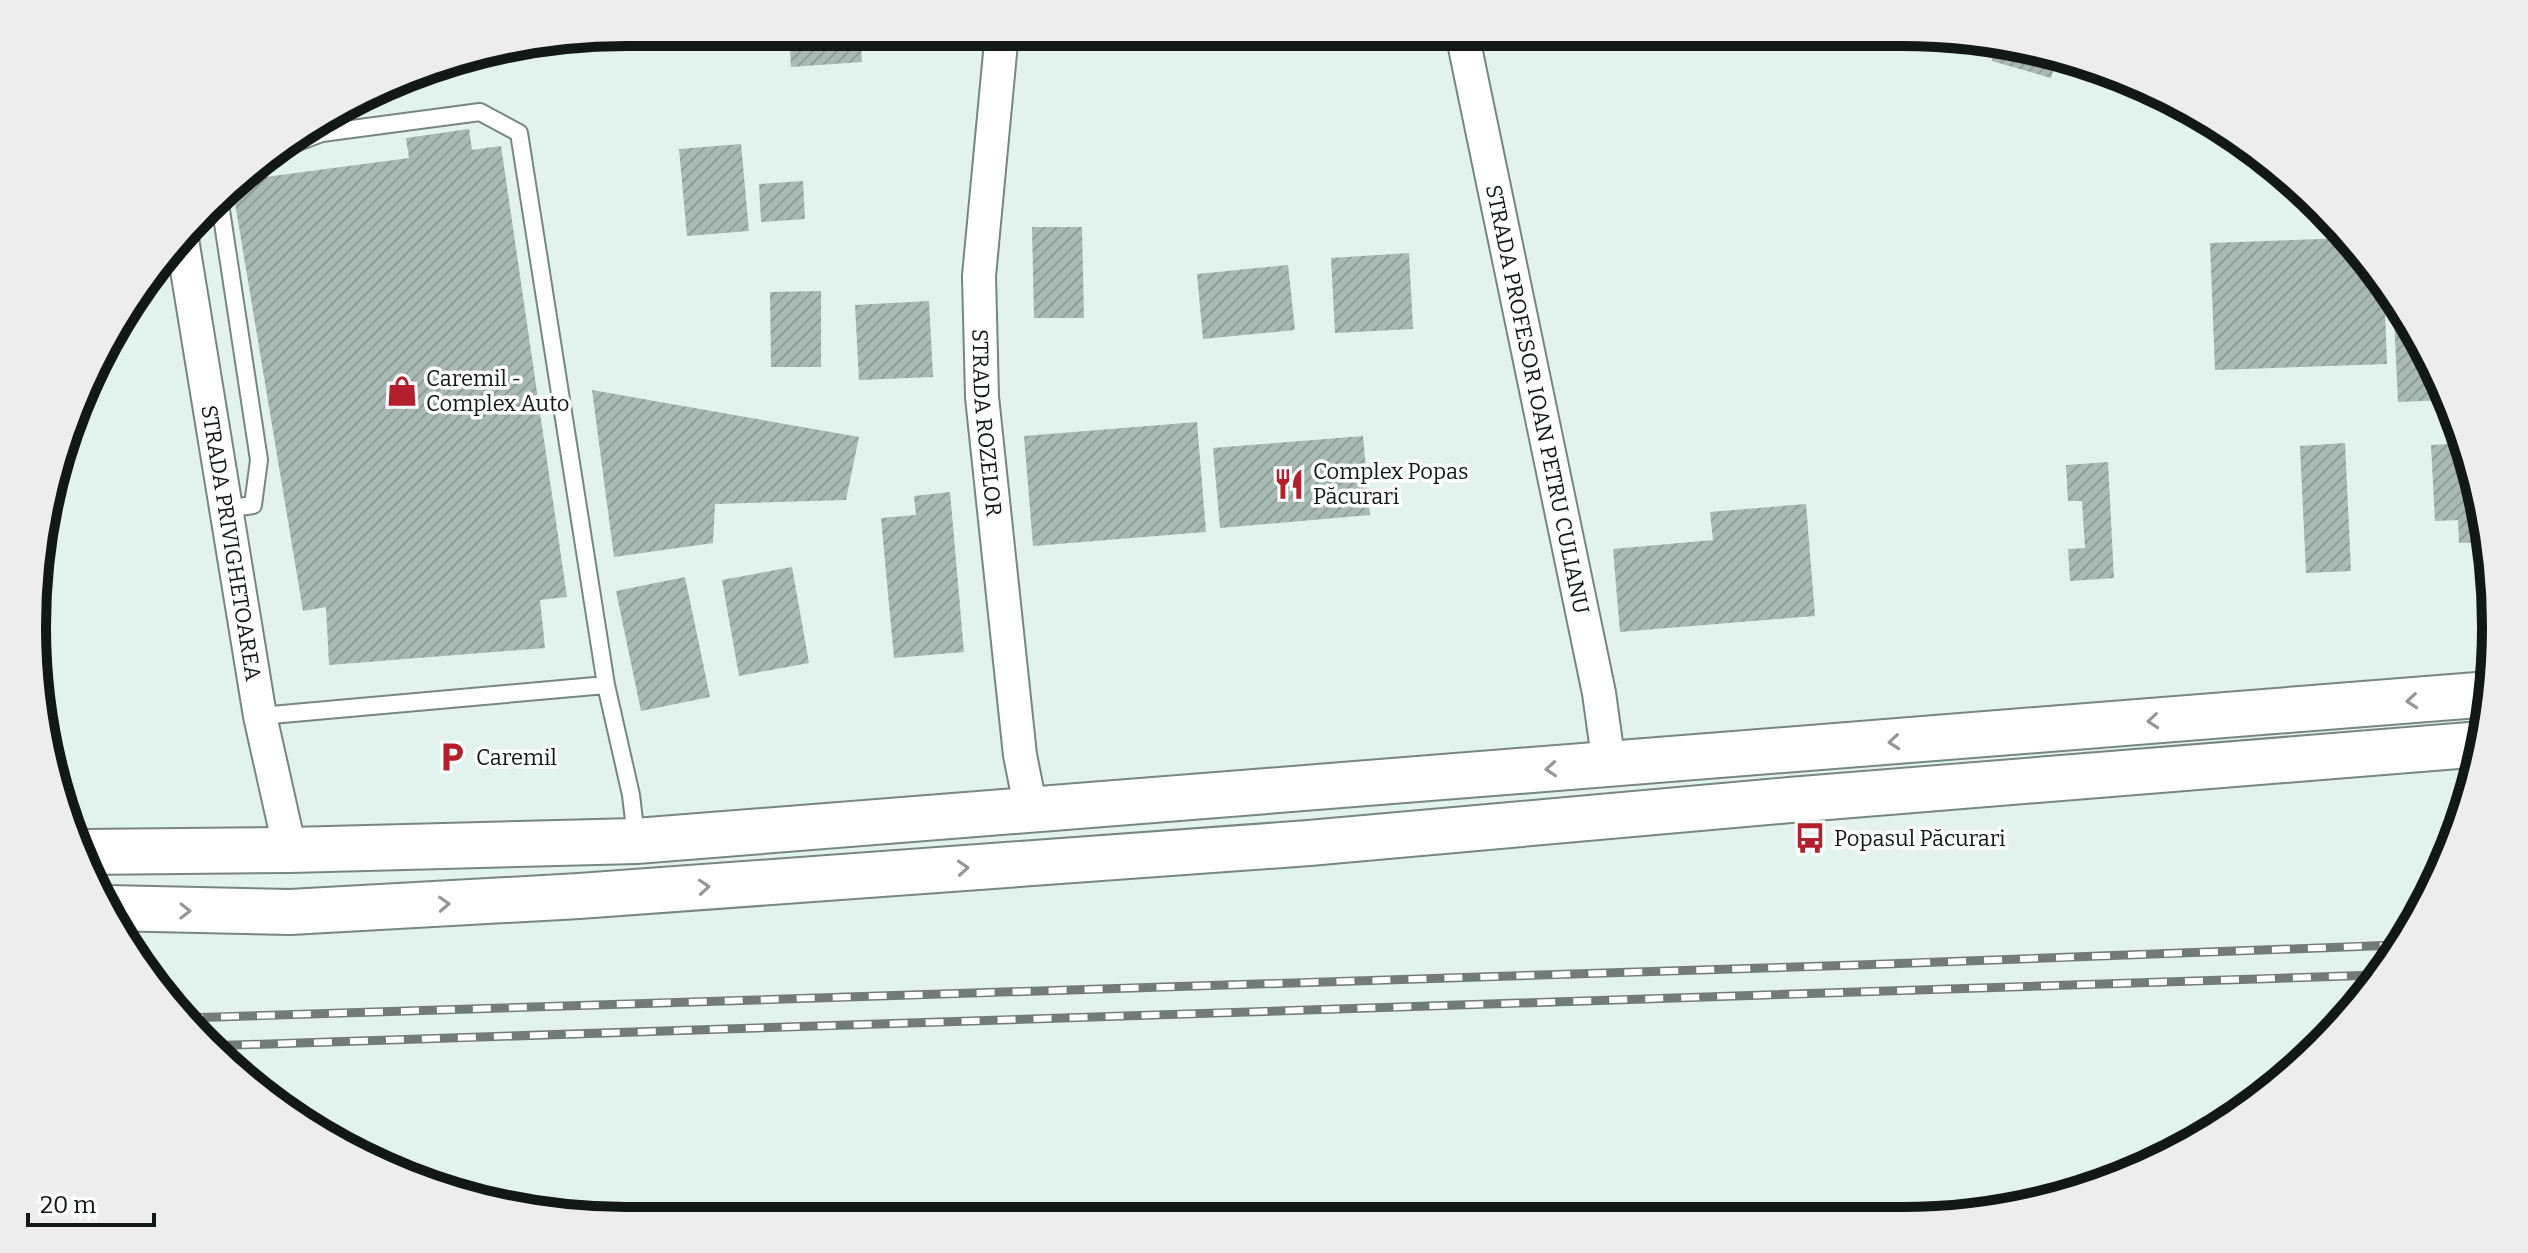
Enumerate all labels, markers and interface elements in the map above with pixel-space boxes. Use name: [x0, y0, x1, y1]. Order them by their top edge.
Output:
street label: STRADA PROFESOR IOAN PETRU CULIANU: [1480, 182, 1595, 616]
street label: STRADA ROZELOR: [966, 328, 1008, 518]
place label: Caremil - Complex Auto: [426, 365, 569, 417]
shop icon: Caremil - Complex Auto: [385, 374, 419, 408]
street label: STRADA PRIVIGHETOAREA: [195, 403, 267, 683]
place label: Complex Popas Păcurari: [1313, 458, 1469, 510]
restaurant icon: Complex Popas Păcurari: [1272, 467, 1306, 501]
one-way arrow: [2405, 692, 2418, 709]
one-way arrow: [2146, 713, 2159, 730]
one-way arrow: [1887, 733, 1900, 750]
parking icon: Caremil: [435, 740, 469, 774]
place label: Caremil: [476, 744, 557, 771]
one-way arrow: [1544, 760, 1557, 777]
bus stop icon: Popasul Păcurari: [1793, 821, 1827, 855]
place label: Popasul Păcurari: [1834, 825, 2006, 852]
one-way arrow: [957, 860, 970, 877]
one-way arrow: [698, 879, 711, 896]
one-way arrow: [438, 895, 451, 912]
one-way arrow: [179, 902, 192, 920]
scale bar: [28, 1177, 154, 1227]
text: 20 m: [40, 1191, 96, 1219]

